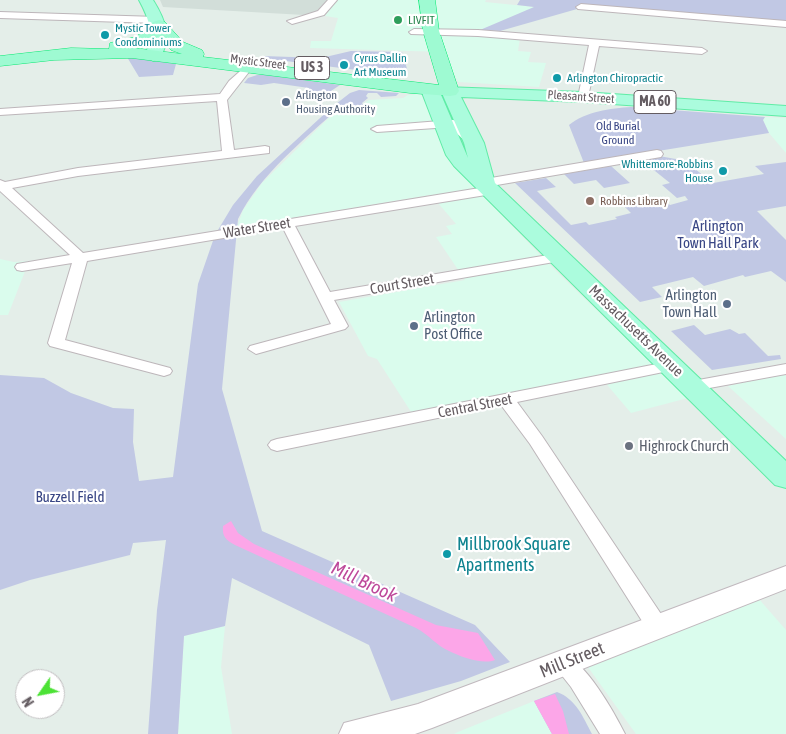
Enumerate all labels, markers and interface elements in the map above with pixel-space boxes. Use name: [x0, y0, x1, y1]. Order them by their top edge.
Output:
place label: LIVFIT: [408, 13, 435, 27]
marker: LIVFIT: [392, 14, 404, 26]
place label: Mystic Tower Condominiums: [115, 21, 182, 49]
marker: Mystic Tower Condominiums: [99, 29, 111, 41]
street label: Mystic Street: [229, 51, 287, 73]
place label: Cyrus Dallin Art Museum: [354, 51, 407, 79]
road number: US 3: [294, 56, 330, 80]
marker: Cyrus Dallin Art Museum: [338, 59, 350, 71]
place label: Arlington Chiropractic: [567, 71, 663, 85]
marker: Arlington Chiropractic: [551, 72, 563, 84]
street label: Pleasant Street: [547, 87, 615, 107]
place label: Arlington Housing Authority: [296, 88, 375, 116]
road number: MA 60: [634, 90, 676, 114]
marker: Arlington Housing Authority: [280, 96, 292, 108]
park label: Old Burial Ground: [596, 119, 640, 147]
place label: Whittemore-Robbins House: [621, 157, 713, 185]
marker: Whittemore-Robbins House: [717, 165, 729, 177]
place label: Robbins Library: [600, 194, 668, 208]
marker: Robbins Library: [584, 195, 596, 207]
street label: Water Street: [222, 214, 292, 242]
park label: Arlington Town Hall Park: [677, 217, 759, 252]
street label: Court Street: [369, 270, 435, 298]
street label: Massachusetts Avenue: [585, 281, 687, 381]
place label: Arlington Town Hall: [662, 286, 717, 321]
marker: Arlington Town Hall: [721, 298, 733, 310]
place label: Arlington Post Office: [424, 308, 483, 343]
marker: Arlington Post Office: [408, 320, 420, 332]
street label: Central Street: [436, 390, 514, 422]
place label: Highrock Church: [639, 437, 729, 455]
marker: Highrock Church: [623, 440, 635, 452]
park label: Buzzell Field: [35, 488, 105, 506]
place label: Millbrook Square Apartments: [457, 533, 571, 576]
marker: Millbrook Square Apartments: [441, 548, 453, 560]
water label: Mill Brook: [327, 557, 401, 607]
street label: Mill Street: [537, 637, 607, 683]
north arrow: [15, 669, 65, 719]
text: N: [19, 694, 37, 709]

